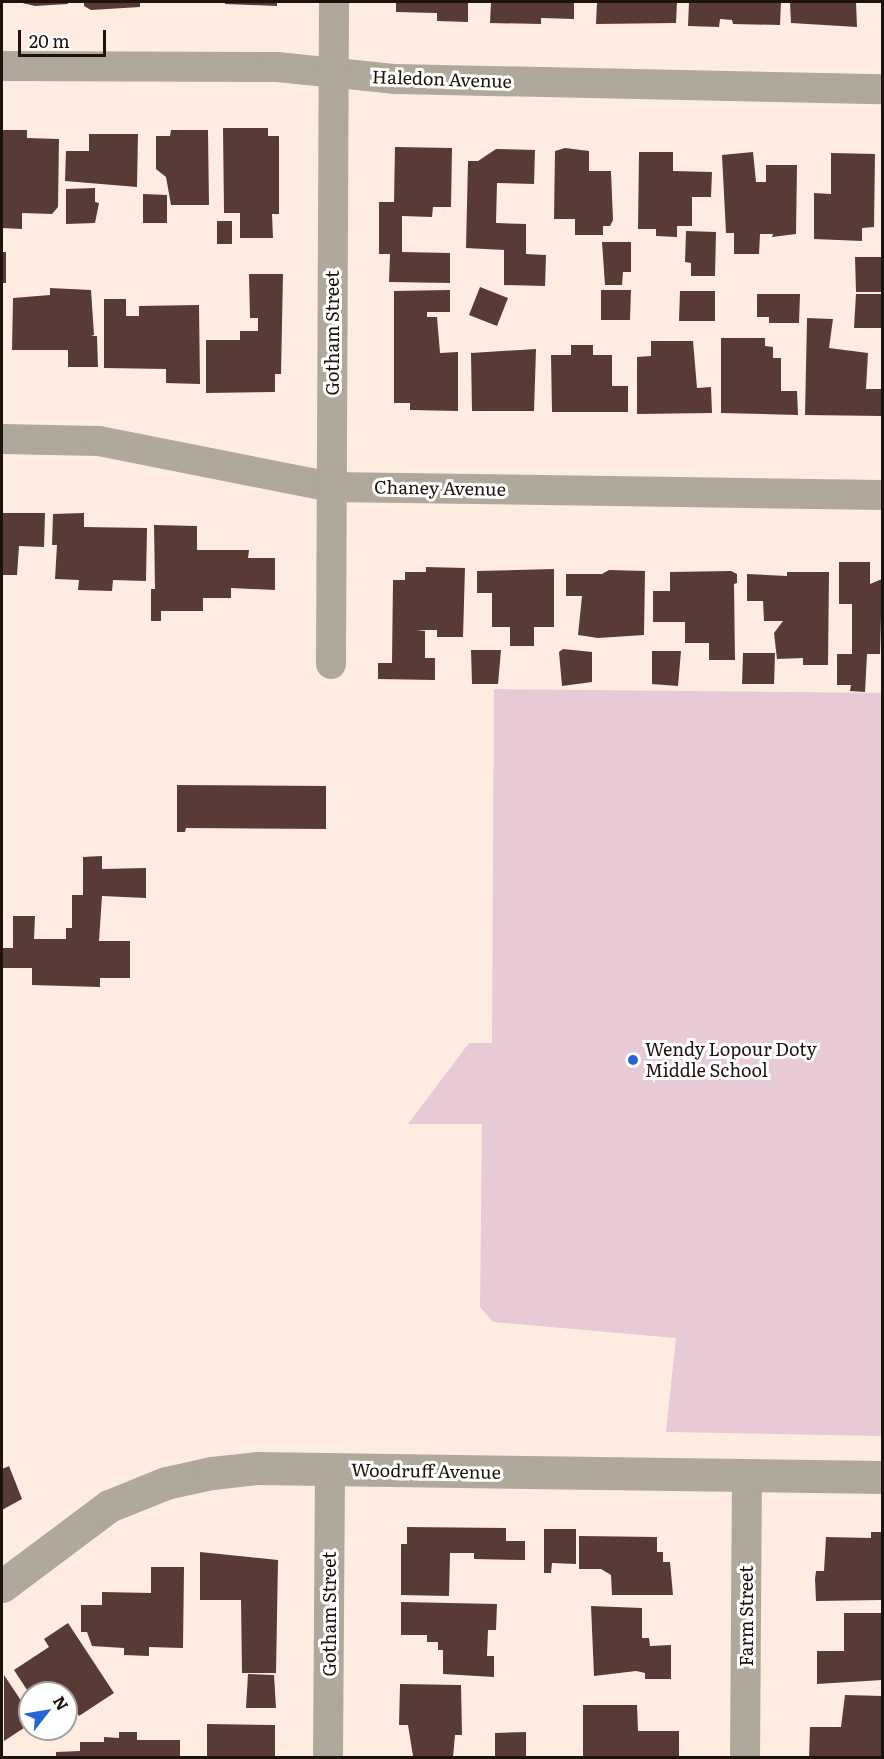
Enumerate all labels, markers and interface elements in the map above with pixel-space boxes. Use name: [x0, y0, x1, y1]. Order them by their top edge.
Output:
scale bar: [21, 18, 110, 56]
text: 20 m: [29, 27, 70, 54]
street label: Haledon Avenue: [372, 66, 512, 92]
street label: Gotham Street: [321, 270, 343, 396]
street label: Chaney Avenue: [374, 476, 506, 500]
place label: Wendy Lopour Doty Middle School: [645, 1039, 817, 1082]
marker: Wendy Lopour Doty Middle School: [626, 1053, 640, 1067]
street label: Woodruff Avenue: [351, 1459, 501, 1483]
street label: Gotham Street: [318, 1551, 340, 1677]
street label: Farm Street: [735, 1566, 757, 1666]
north arrow: [18, 1681, 78, 1741]
text: N: [48, 1691, 75, 1715]

